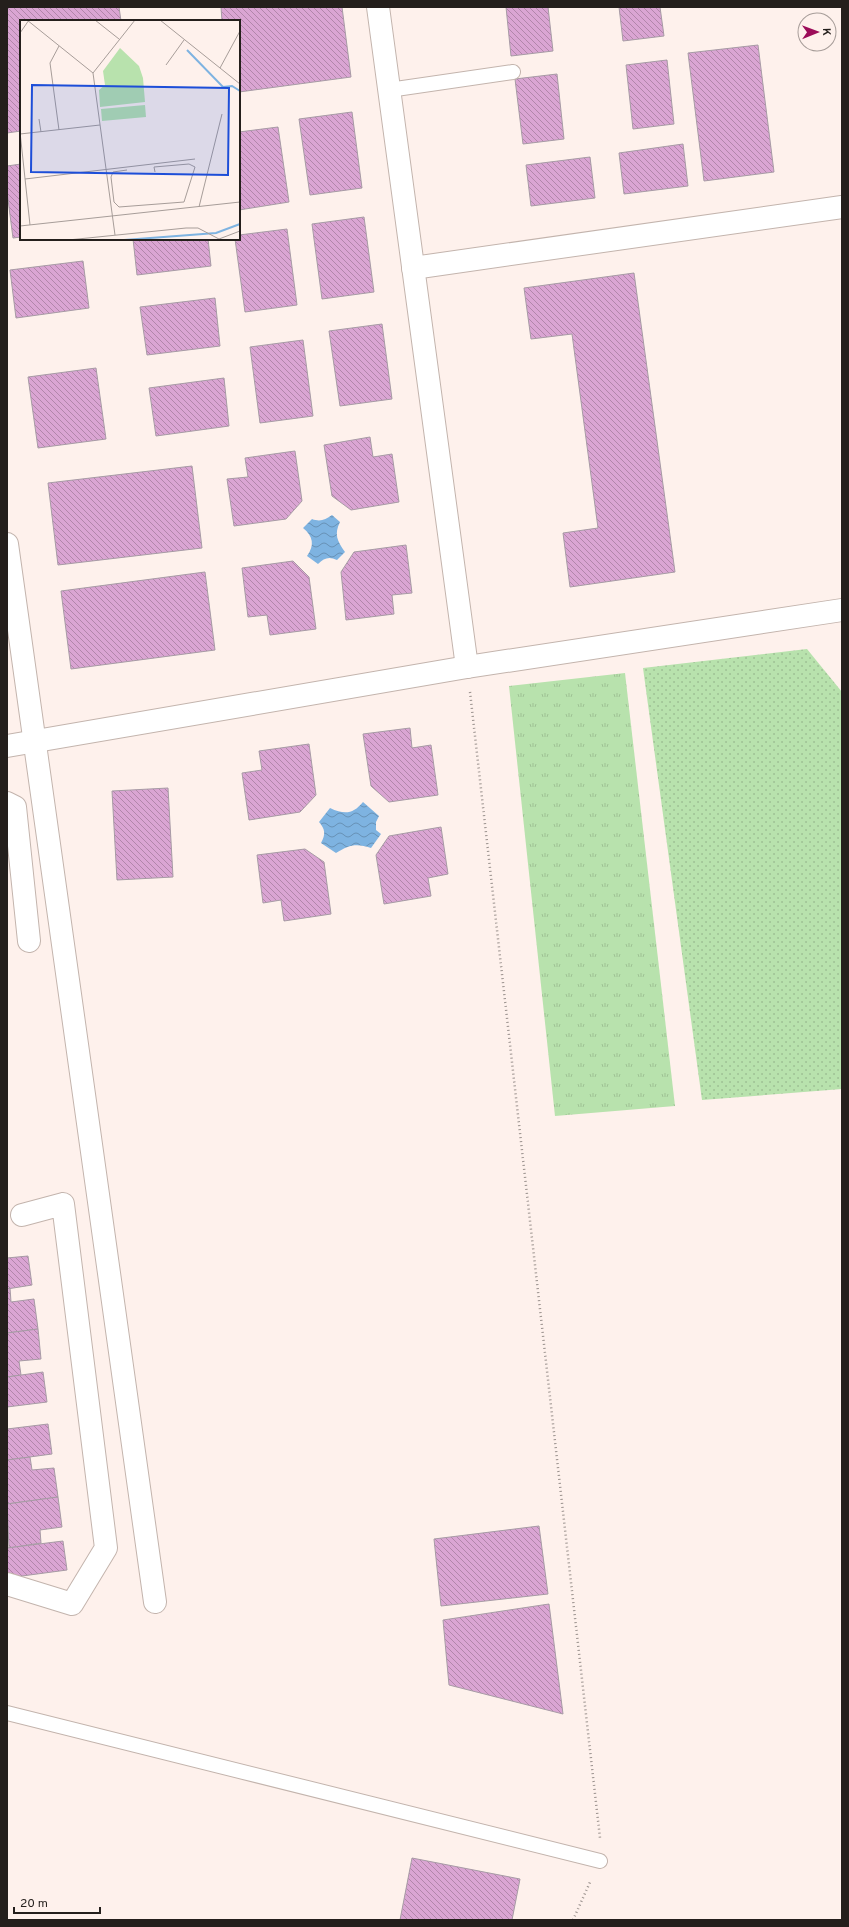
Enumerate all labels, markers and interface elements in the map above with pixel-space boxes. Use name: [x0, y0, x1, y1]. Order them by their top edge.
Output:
north arrow: [797, 12, 837, 52]
inset map: [20, 20, 240, 240]
text: K: [819, 28, 833, 36]
scale bar: [14, 1889, 100, 1915]
text: 20 m: [20, 1896, 48, 1912]

